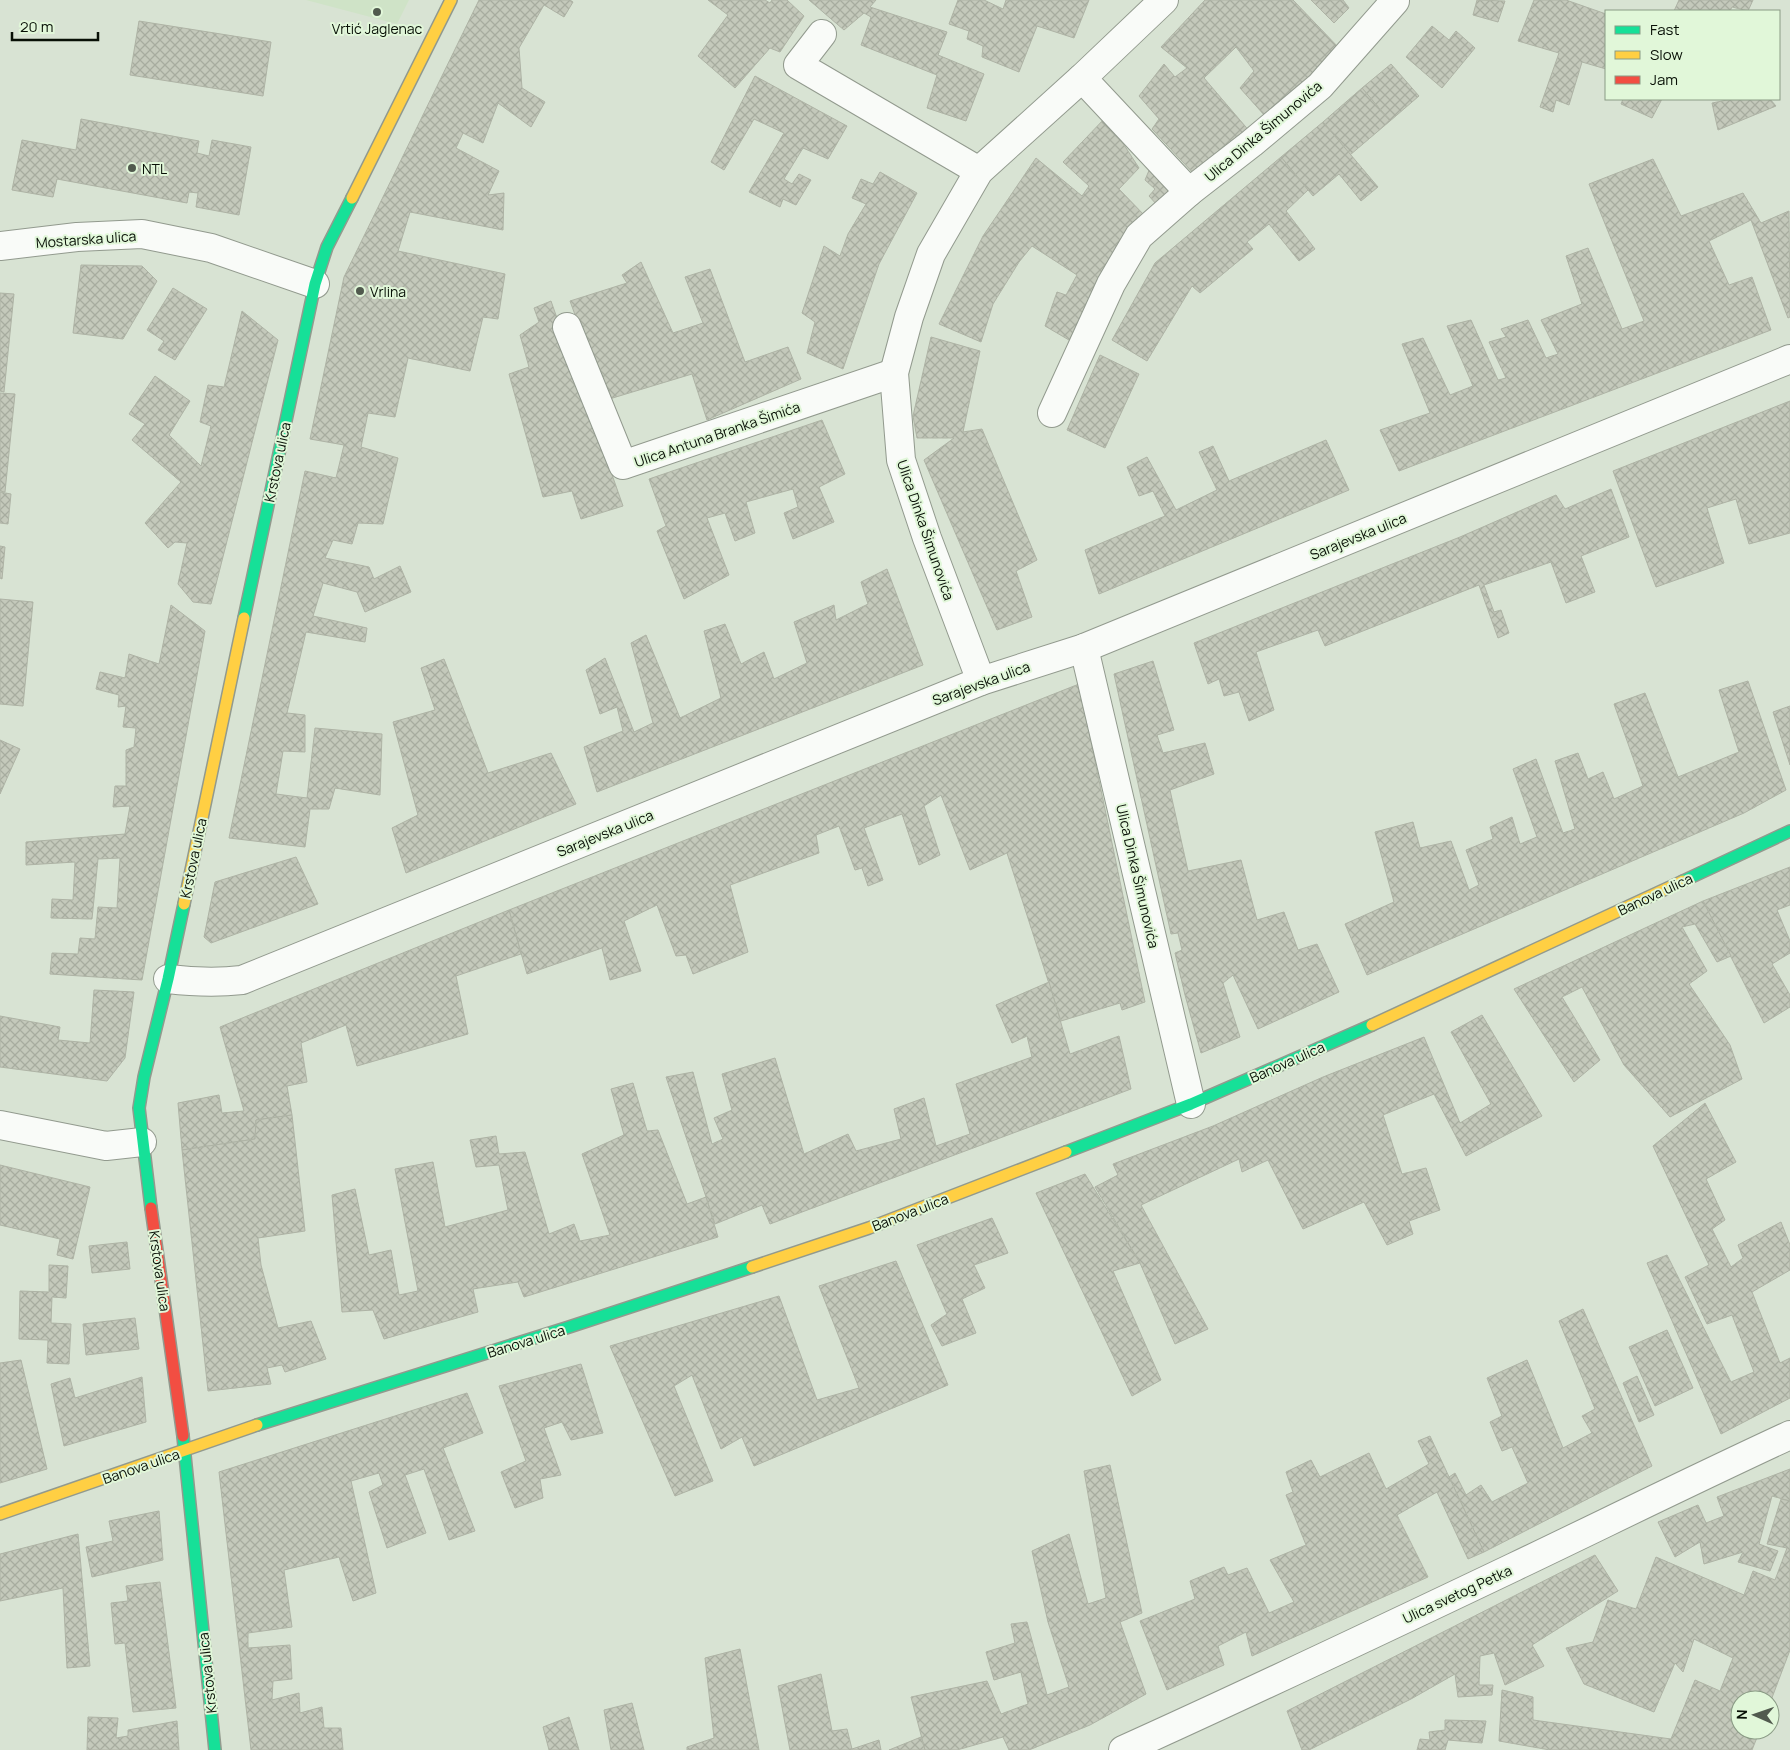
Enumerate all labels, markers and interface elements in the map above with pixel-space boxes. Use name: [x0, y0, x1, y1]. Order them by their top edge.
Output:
marker: Vrtić Jaglenac: [371, 6, 383, 18]
scale bar: [12, 10, 99, 42]
legend: [1605, 10, 1780, 100]
text: 20 m: [20, 16, 53, 37]
place label: Vrtić Jaglenac: [332, 19, 423, 38]
text: Fast: [1650, 19, 1679, 40]
text: Slow: [1650, 44, 1683, 65]
text: Jam: [1650, 69, 1678, 90]
street label: Ulica Dinka Šimunovića: [1200, 76, 1326, 186]
place label: NTL: [142, 159, 167, 178]
marker: NTL: [126, 162, 138, 174]
street label: Mostarska ulica: [35, 226, 137, 252]
place label: Vrlina: [370, 282, 406, 301]
marker: Vrlina: [354, 285, 366, 297]
street label: Ulica Antuna Branka Šimića: [632, 397, 802, 471]
street label: Krstova ulica: [259, 420, 295, 504]
street label: Ulica Dinka Šimunovića: [893, 457, 959, 603]
street label: Sarajevska ulica: [1307, 508, 1409, 564]
street label: Sarajevska ulica: [930, 657, 1032, 709]
street label: Ulica Dinka Šimunovića: [1112, 802, 1164, 950]
street label: Sarajevska ulica: [554, 805, 656, 861]
street label: Krstova ulica: [175, 816, 211, 900]
street label: Banova ulica: [1615, 868, 1695, 920]
street label: Banova ulica: [1246, 1037, 1328, 1087]
street label: Banova ulica: [869, 1189, 951, 1235]
street label: Krstova ulica: [145, 1229, 175, 1313]
street label: Banova ulica: [485, 1320, 567, 1362]
street label: Banova ulica: [100, 1444, 182, 1488]
street label: Ulica svetog Petka: [1399, 1560, 1515, 1628]
street label: Krstova ulica: [193, 1632, 221, 1714]
north arrow: [1730, 1690, 1780, 1740]
text: N: [1732, 1709, 1751, 1720]

